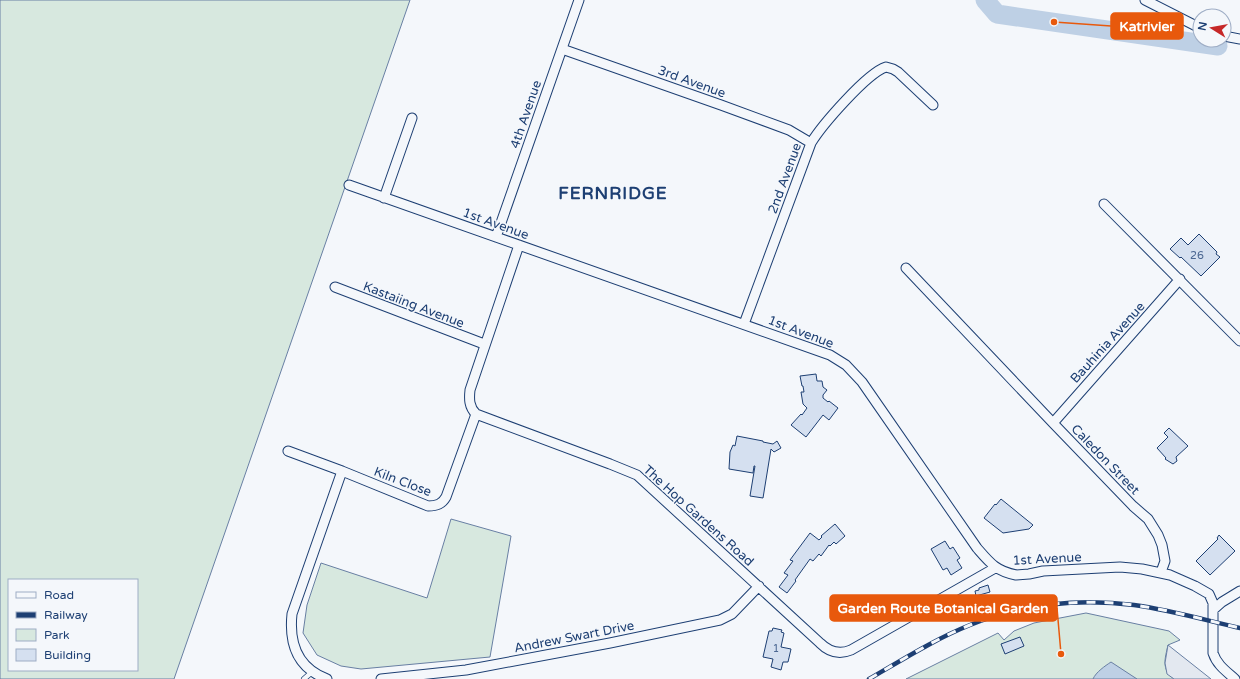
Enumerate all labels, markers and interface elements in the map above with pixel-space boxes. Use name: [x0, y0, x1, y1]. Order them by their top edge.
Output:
north arrow: [1192, 8, 1232, 48]
callout: Katrivier: [1111, 13, 1183, 39]
text: Katrivier: [1119, 18, 1175, 35]
text: N: [1195, 21, 1210, 32]
street label: 3rd Avenue: [656, 62, 728, 102]
street label: 4th Avenue: [507, 78, 545, 150]
street label: 2nd Avenue: [765, 141, 805, 216]
district label: FERNRIDGE: [558, 183, 668, 204]
street label: 1st Avenue: [460, 205, 531, 243]
house number: 26: [1190, 249, 1204, 262]
street label: Kastaiing Avenue: [361, 278, 466, 332]
street label: Bauhinia Avenue: [1067, 299, 1148, 387]
street label: 1st Avenue: [765, 312, 836, 352]
street label: Caledon Street: [1068, 421, 1143, 498]
street label: The Hop Gardens Road: [640, 462, 757, 570]
street label: Kiln Close: [372, 464, 434, 500]
street label: 1st Avenue: [1012, 549, 1082, 569]
legend: [8, 579, 138, 671]
text: Road: [44, 588, 74, 602]
callout: Garden Route Botanical Garden: [830, 595, 1057, 621]
text: Garden Route Botanical Garden: [837, 600, 1049, 617]
text: Railway: [44, 608, 88, 622]
street label: Andrew Swart Drive: [513, 617, 636, 656]
text: Park: [44, 628, 70, 642]
house number: 1: [773, 642, 779, 655]
text: Building: [44, 648, 91, 662]

